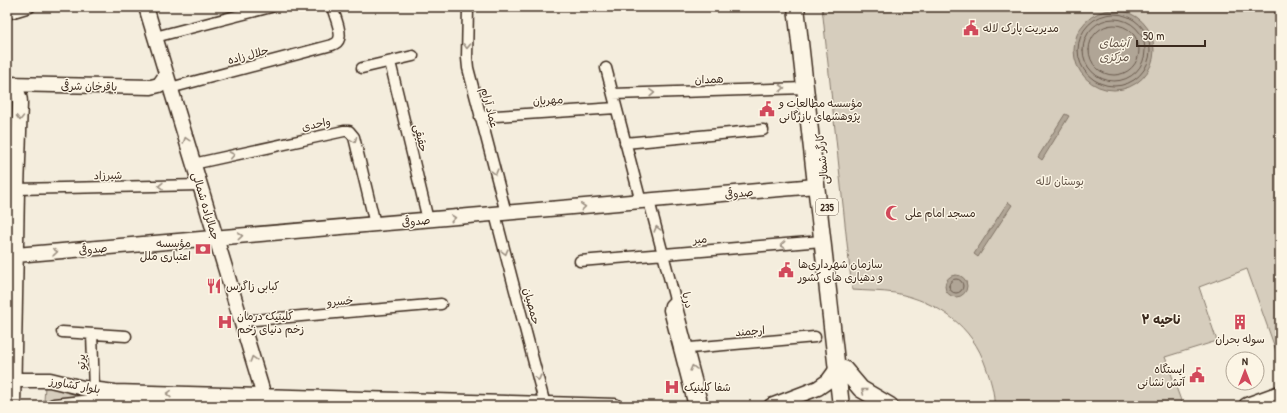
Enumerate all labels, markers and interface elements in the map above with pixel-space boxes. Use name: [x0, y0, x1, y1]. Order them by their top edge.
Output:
public building icon: مدیریت پارک لاله: [962, 19, 980, 37]
place label: مدیریت پارک لاله: [983, 21, 1059, 35]
scale bar: [1137, 22, 1205, 48]
text: 50 m: [1143, 27, 1164, 44]
water label: آبنمای مرکزی: [1099, 34, 1132, 65]
street label: جلال زاده: [226, 43, 270, 67]
one-way arrow: [463, 43, 471, 49]
street label: همدان: [694, 71, 724, 87]
street label: باقرخان شرقی: [61, 79, 117, 94]
one-way arrow: [779, 84, 785, 93]
street label: عماد آرام: [476, 86, 502, 130]
one-way arrow: [649, 89, 655, 97]
street label: مهربان: [533, 92, 564, 109]
place label: مؤسسه مطالعات و پژوهشهای بازرگانی: [778, 96, 862, 124]
public building icon: مؤسسه مطالعات و پژوهشهای بازرگانی: [758, 100, 776, 118]
street label: واحدی: [300, 114, 332, 134]
one-way arrow: [16, 115, 24, 121]
street label: حقیقی: [410, 123, 431, 153]
street label: کارگر شمالی: [812, 132, 833, 185]
one-way arrow: [349, 136, 357, 143]
one-way arrow: [182, 137, 191, 144]
one-way arrow: [228, 152, 235, 160]
street label: شیرزاد: [94, 168, 122, 182]
one-way arrow: [490, 169, 499, 176]
street label: جمالزاده شمالی: [188, 170, 223, 242]
park label: بوستان لاله: [1036, 174, 1084, 189]
one-way arrow: [158, 182, 164, 190]
street label: صدوقی: [724, 185, 754, 202]
road number: 235: [816, 199, 838, 215]
one-way arrow: [580, 202, 586, 211]
mosque icon: مسجد امام علی: [884, 204, 902, 222]
place label: مسجد امام علی: [905, 206, 976, 222]
street label: صدوقی: [401, 213, 431, 230]
one-way arrow: [450, 213, 456, 222]
one-way arrow: [653, 226, 661, 232]
street label: میر: [691, 231, 708, 247]
one-way arrow: [237, 232, 243, 241]
place label: مؤسسه اعتباری ملل: [140, 236, 191, 264]
bank icon: مؤسسه اعتباری ملل: [194, 240, 212, 258]
one-way arrow: [780, 240, 786, 249]
street label: صدوقی: [78, 241, 108, 258]
one-way arrow: [52, 248, 58, 257]
one-way arrow: [501, 249, 509, 255]
place label: سازمان شهرداری‌ها و دهیاری‌ های کشور: [797, 257, 883, 285]
public building icon: سازمان شهرداری‌ها و دهیاری‌ های کشور: [777, 261, 795, 279]
restaurant icon: کبابی زاگرس: [205, 277, 223, 295]
place label: کبابی زاگرس: [226, 279, 279, 294]
street label: حمصیان: [520, 286, 544, 326]
street label: دریا: [679, 290, 697, 310]
street label: خسرو: [325, 293, 354, 309]
place label: کلینیک درمان زخم دنیای زخم: [237, 309, 304, 338]
district label: ناحیه ۲: [1142, 310, 1181, 328]
hospital icon: کلینیک درمان زخم دنیای زخم: [216, 313, 234, 331]
building icon: سوله بحران: [1231, 313, 1249, 331]
street label: ارجمند: [734, 323, 766, 339]
place label: سوله بحران: [1215, 332, 1265, 347]
north arrow: [1225, 351, 1265, 391]
street label: پرتو: [74, 354, 88, 371]
text: N: [1242, 354, 1248, 368]
one-way arrow: [249, 355, 258, 362]
place label: ایستگاه آتش نشانی: [1137, 362, 1186, 390]
one-way arrow: [689, 365, 698, 372]
public building icon: ایستگاه آتش نشانی: [1188, 366, 1206, 384]
street label: بلوار کشاورز: [47, 373, 101, 397]
one-way arrow: [533, 374, 542, 381]
hospital icon: شفا کلینیک: [663, 378, 681, 396]
place label: شفا کلینیک: [684, 380, 731, 394]
one-way arrow: [862, 388, 869, 395]
one-way arrow: [166, 389, 172, 398]

